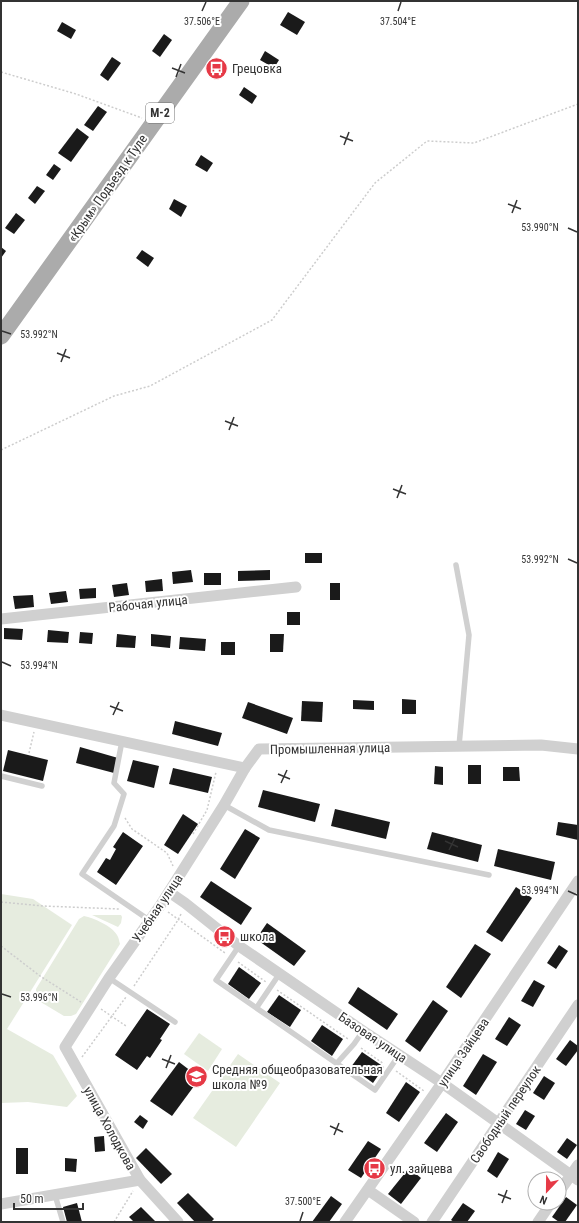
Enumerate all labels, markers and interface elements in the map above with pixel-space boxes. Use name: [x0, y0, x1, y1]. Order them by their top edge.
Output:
text: 37.506°E: [184, 16, 220, 27]
text: 37.504°E: [380, 16, 416, 27]
bus stop icon: Грецовка: [203, 55, 229, 81]
place label: Грецовка: [232, 61, 282, 76]
road number: М-2: [146, 103, 174, 123]
street label: «Крым» Подъезд к Туле: [65, 132, 150, 245]
text: 53.990°N: [521, 222, 559, 233]
text: 53.992°N: [20, 329, 58, 340]
text: 53.992°N: [521, 554, 559, 565]
street label: Рабочая улица: [108, 592, 188, 615]
text: 53.994°N: [20, 660, 58, 671]
street label: Промышленная улица: [270, 740, 390, 757]
street label: Учебная улица: [129, 871, 186, 945]
text: 53.994°N: [521, 885, 559, 896]
bus stop icon: школа: [211, 923, 237, 949]
place label: школа: [240, 929, 275, 944]
text: 53.996°N: [20, 992, 58, 1003]
street label: Базовая улица: [336, 1009, 410, 1066]
street label: улица Зайцева: [435, 1015, 492, 1090]
place label: Средняя общеобразовательная школа №9: [212, 1062, 383, 1092]
street label: Свободный переулок: [467, 1062, 544, 1166]
school or university icon: Средняя общеобразовательная школа №9: [184, 1063, 210, 1089]
street label: улица Холодкова: [80, 1084, 139, 1173]
bus stop icon: ул. зайцева: [361, 1155, 387, 1181]
place label: ул. зайцева: [390, 1161, 453, 1176]
north arrow: [527, 1171, 567, 1211]
scale bar: [14, 1185, 83, 1211]
text: 50 m: [20, 1192, 44, 1206]
text: N: [538, 1192, 549, 1207]
text: 37.500°E: [285, 1196, 321, 1207]

